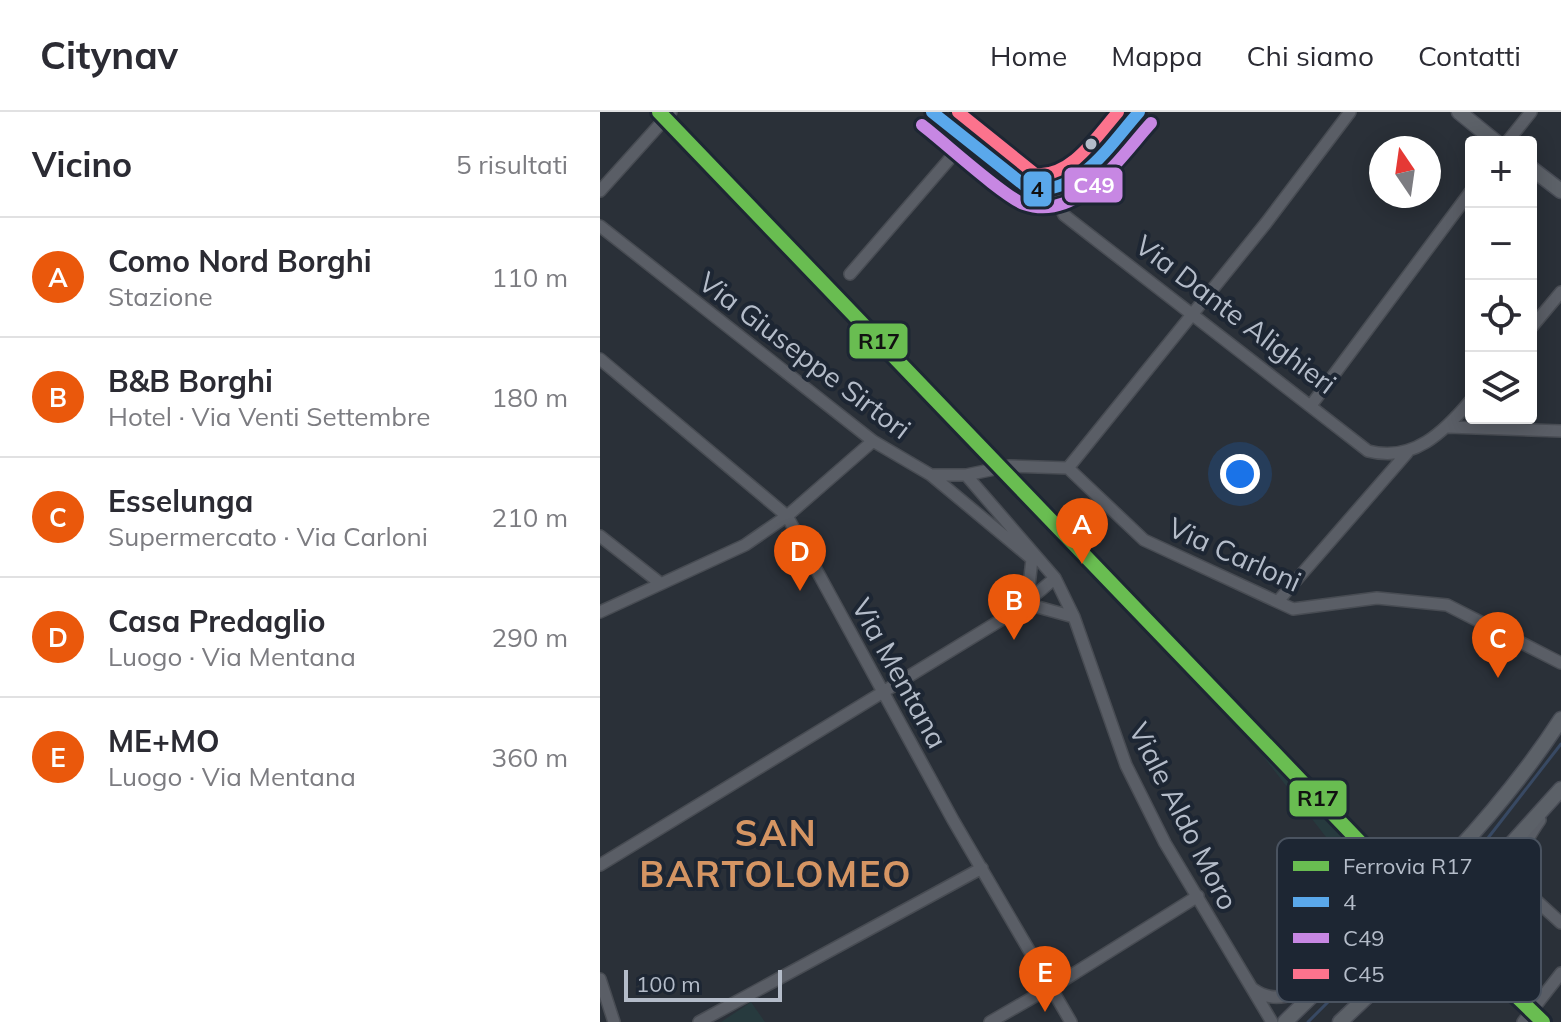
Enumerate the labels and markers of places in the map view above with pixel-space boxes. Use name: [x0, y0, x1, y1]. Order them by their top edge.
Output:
unlabelled marker: [1083, 136, 1099, 152]
pin: A: [1056, 498, 1108, 564]
pin: D: [774, 525, 826, 591]
pin: B: [988, 574, 1040, 640]
pin: C: [1472, 612, 1524, 678]
pin: E: [1019, 946, 1071, 1012]

